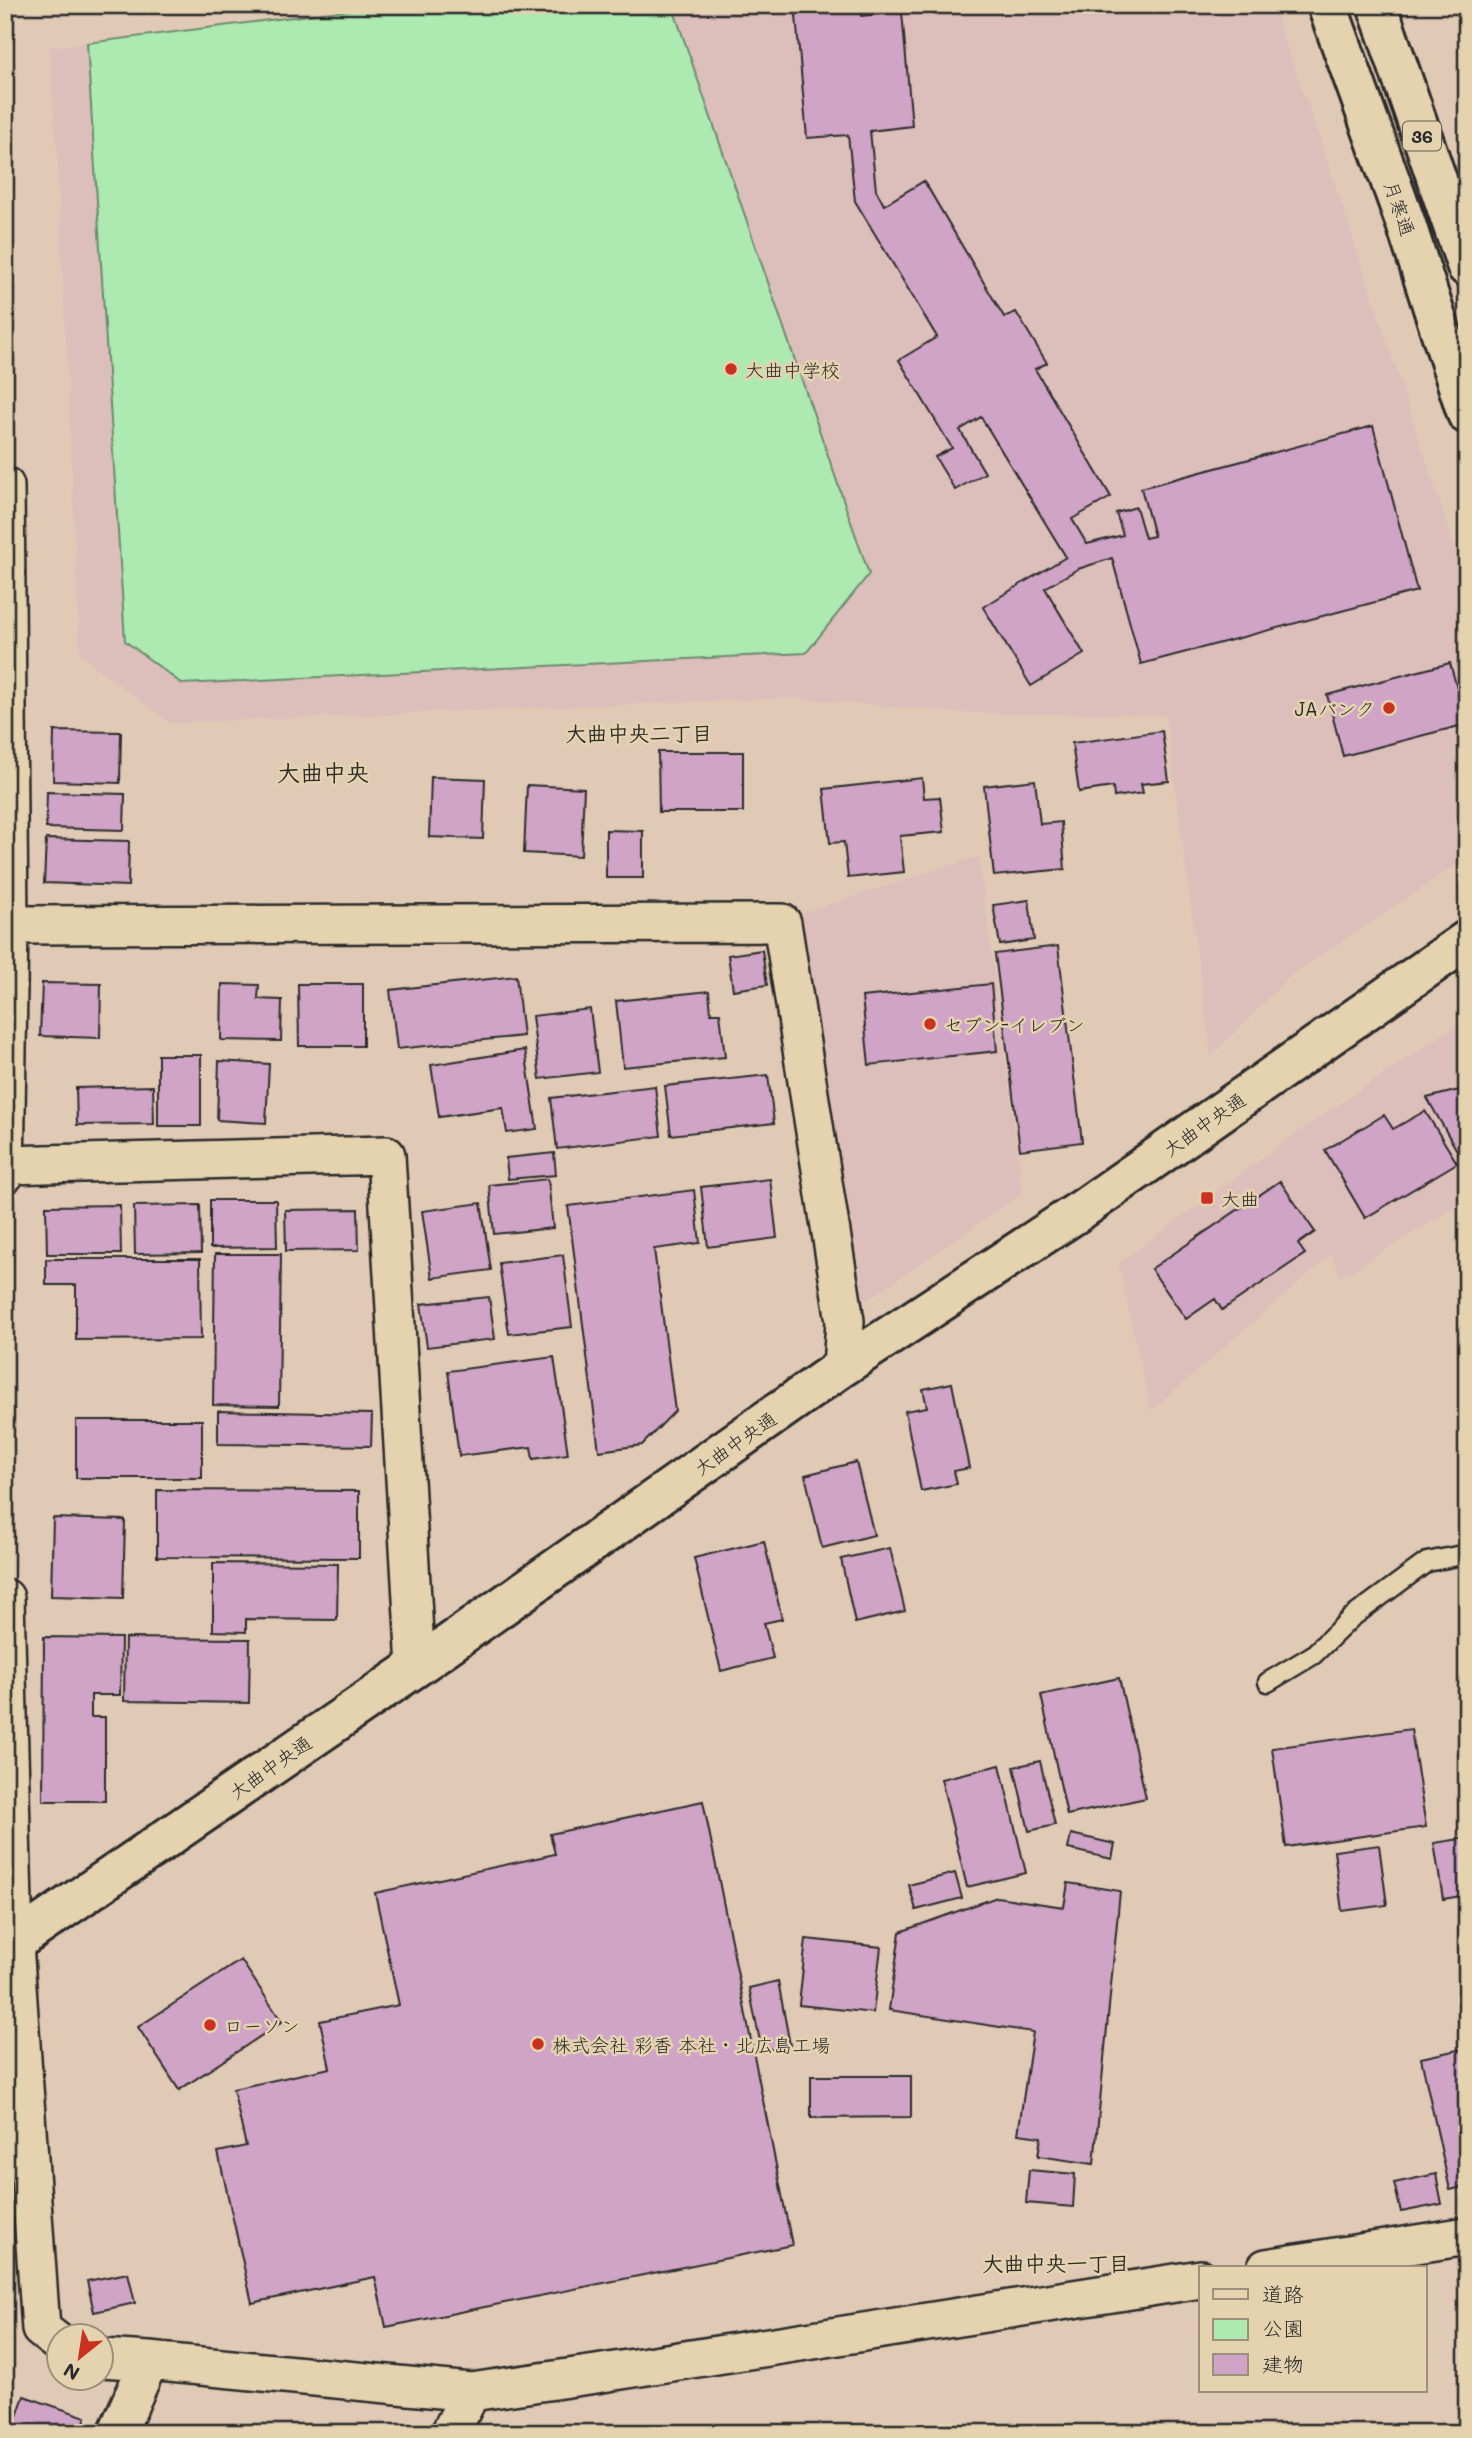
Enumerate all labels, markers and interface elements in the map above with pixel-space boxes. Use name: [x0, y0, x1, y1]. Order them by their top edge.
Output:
road number: 36: [1403, 121, 1441, 150]
street label: 月寒通: [1379, 177, 1421, 239]
place label: 大曲中学校: [745, 357, 840, 382]
marker: 大曲中学校: [723, 361, 739, 377]
place label: JAバンク: [1294, 696, 1375, 721]
marker: JAバンク: [1381, 700, 1397, 716]
district label: 大曲中央二丁目: [566, 719, 713, 746]
district label: 大曲中央: [277, 757, 369, 787]
place label: セブン-イレブン: [944, 1012, 1085, 1037]
marker: セブン-イレブン: [922, 1016, 938, 1032]
street label: 大曲中央通: [1158, 1087, 1250, 1161]
place label: 大曲: [1221, 1186, 1259, 1211]
marker: 大曲: [1199, 1190, 1215, 1206]
street label: 大曲中央通: [689, 1406, 781, 1480]
street label: 大曲中央通: [224, 1730, 316, 1804]
place label: ローソン: [224, 2013, 300, 2038]
marker: ローソン: [202, 2017, 218, 2033]
place label: 株式会社 彩香 本社・北広島工場: [552, 2032, 830, 2057]
marker: 株式会社 彩香 本社・北広島工場: [530, 2036, 546, 2052]
district label: 大曲中央一丁目: [983, 2249, 1130, 2276]
legend: [1199, 2266, 1426, 2392]
text: 道路: [1262, 2280, 1304, 2307]
text: 公園: [1262, 2314, 1304, 2341]
north arrow: [46, 2322, 116, 2392]
text: 建物: [1262, 2350, 1304, 2377]
text: N: [59, 2358, 84, 2387]

